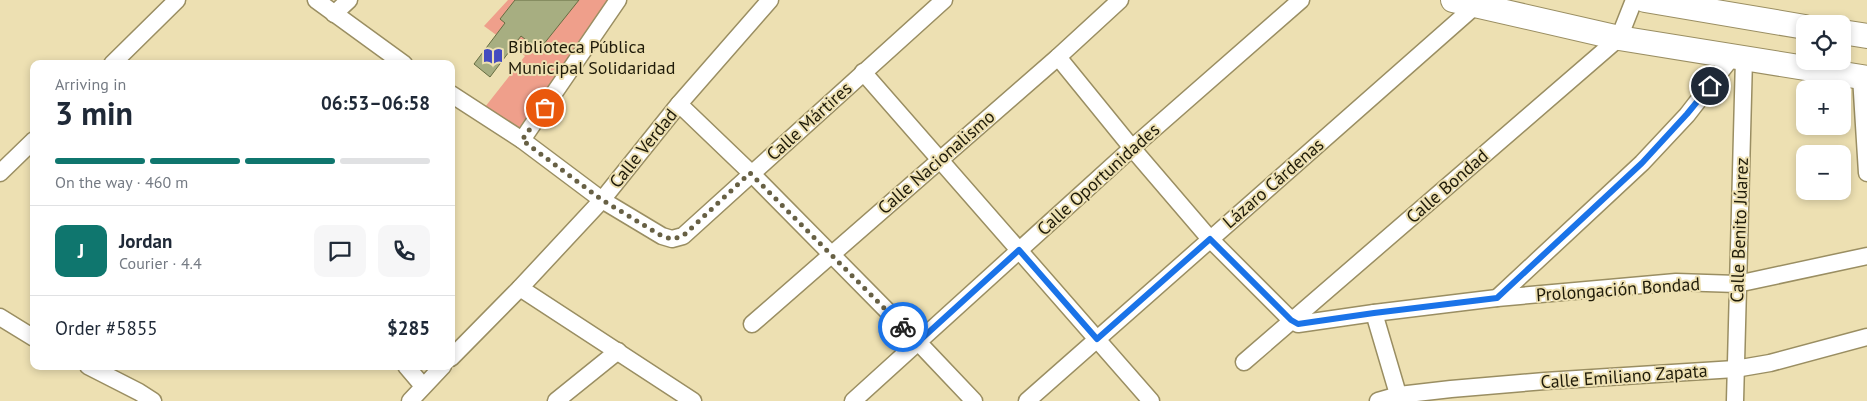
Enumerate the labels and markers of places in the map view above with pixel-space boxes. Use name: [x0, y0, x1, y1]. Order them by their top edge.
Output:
place label: Biblioteca Pública Municipal Solidaridad: [508, 35, 675, 79]
library icon: Biblioteca Pública Municipal Solidaridad: [482, 45, 504, 67]
pin: [1689, 65, 1731, 107]
pin: [524, 87, 566, 129]

